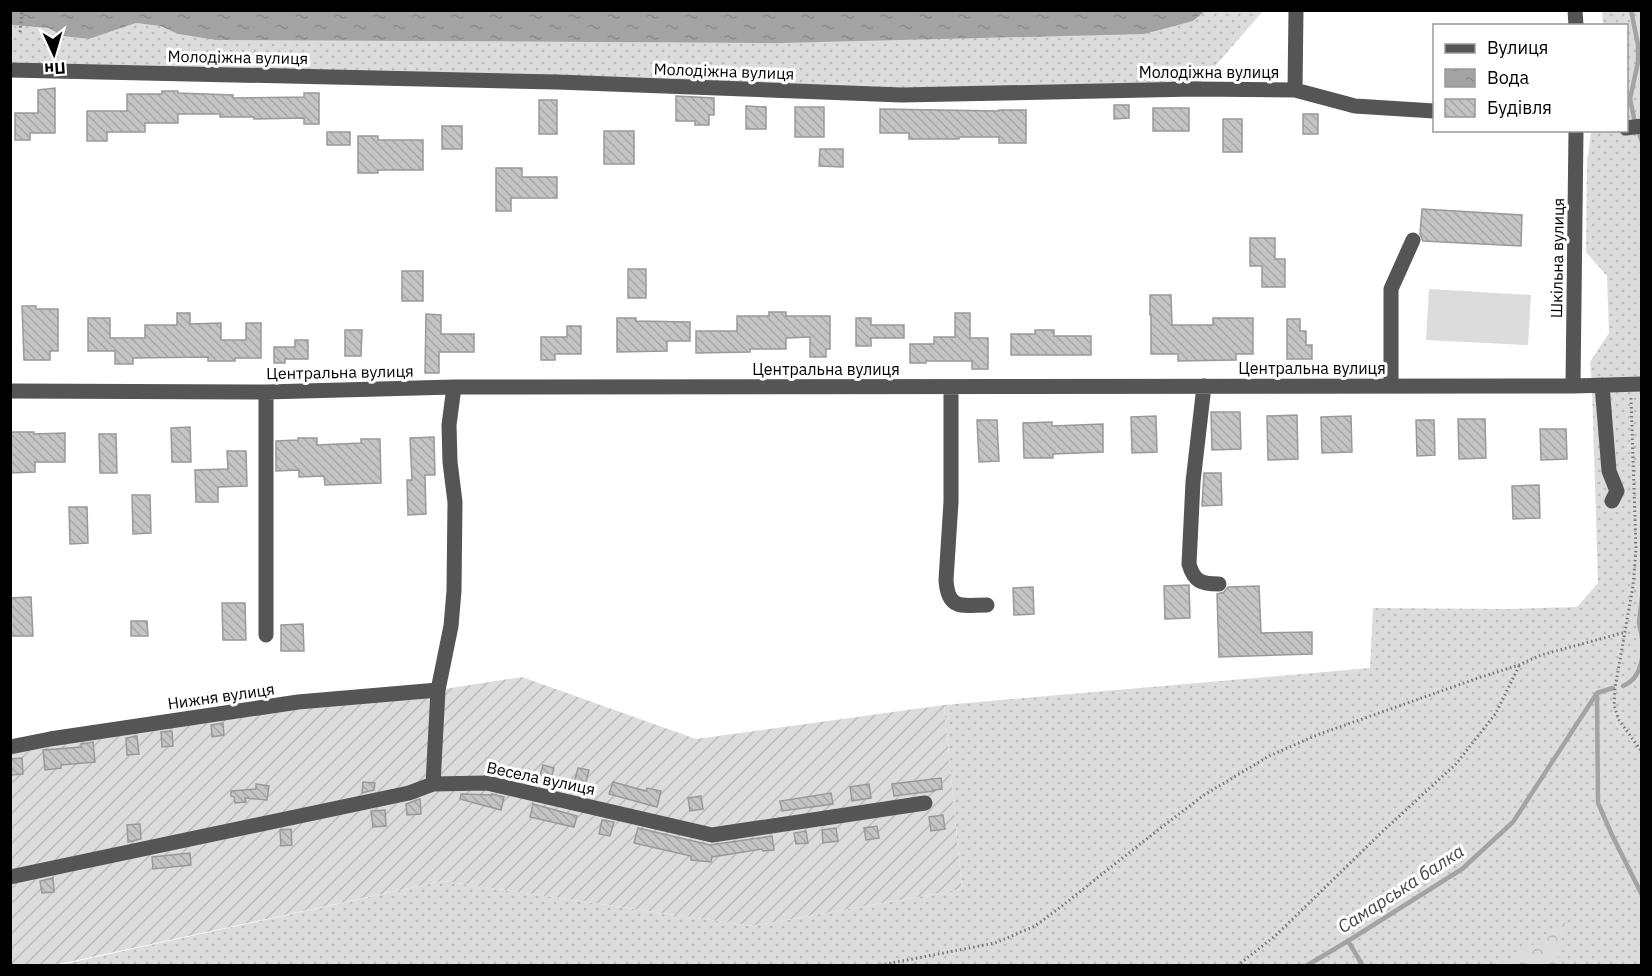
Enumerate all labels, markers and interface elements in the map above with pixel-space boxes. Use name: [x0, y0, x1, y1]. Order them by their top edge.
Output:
north arrow: [24, 24, 84, 84]
legend: [1433, 24, 1628, 132]
text: Вулиця: [1487, 36, 1548, 59]
street label: Молодіжна вулиця: [168, 46, 308, 68]
text: Пн: [44, 58, 66, 80]
street label: Молодіжна вулиця: [653, 59, 795, 83]
street label: Молодіжна вулиця: [1139, 62, 1279, 82]
text: Вода: [1487, 66, 1530, 89]
text: Будівля: [1487, 96, 1552, 119]
street label: Шкільна вулиця: [1546, 198, 1568, 318]
street label: Центральна вулиця: [1238, 358, 1386, 378]
street label: Центральна вулиця: [752, 359, 900, 379]
street label: Центральна вулиця: [266, 361, 414, 383]
street label: Нижня вулиця: [166, 679, 276, 713]
street label: Весела вулиця: [485, 757, 597, 799]
water label: Самарська балка: [1333, 839, 1468, 938]

